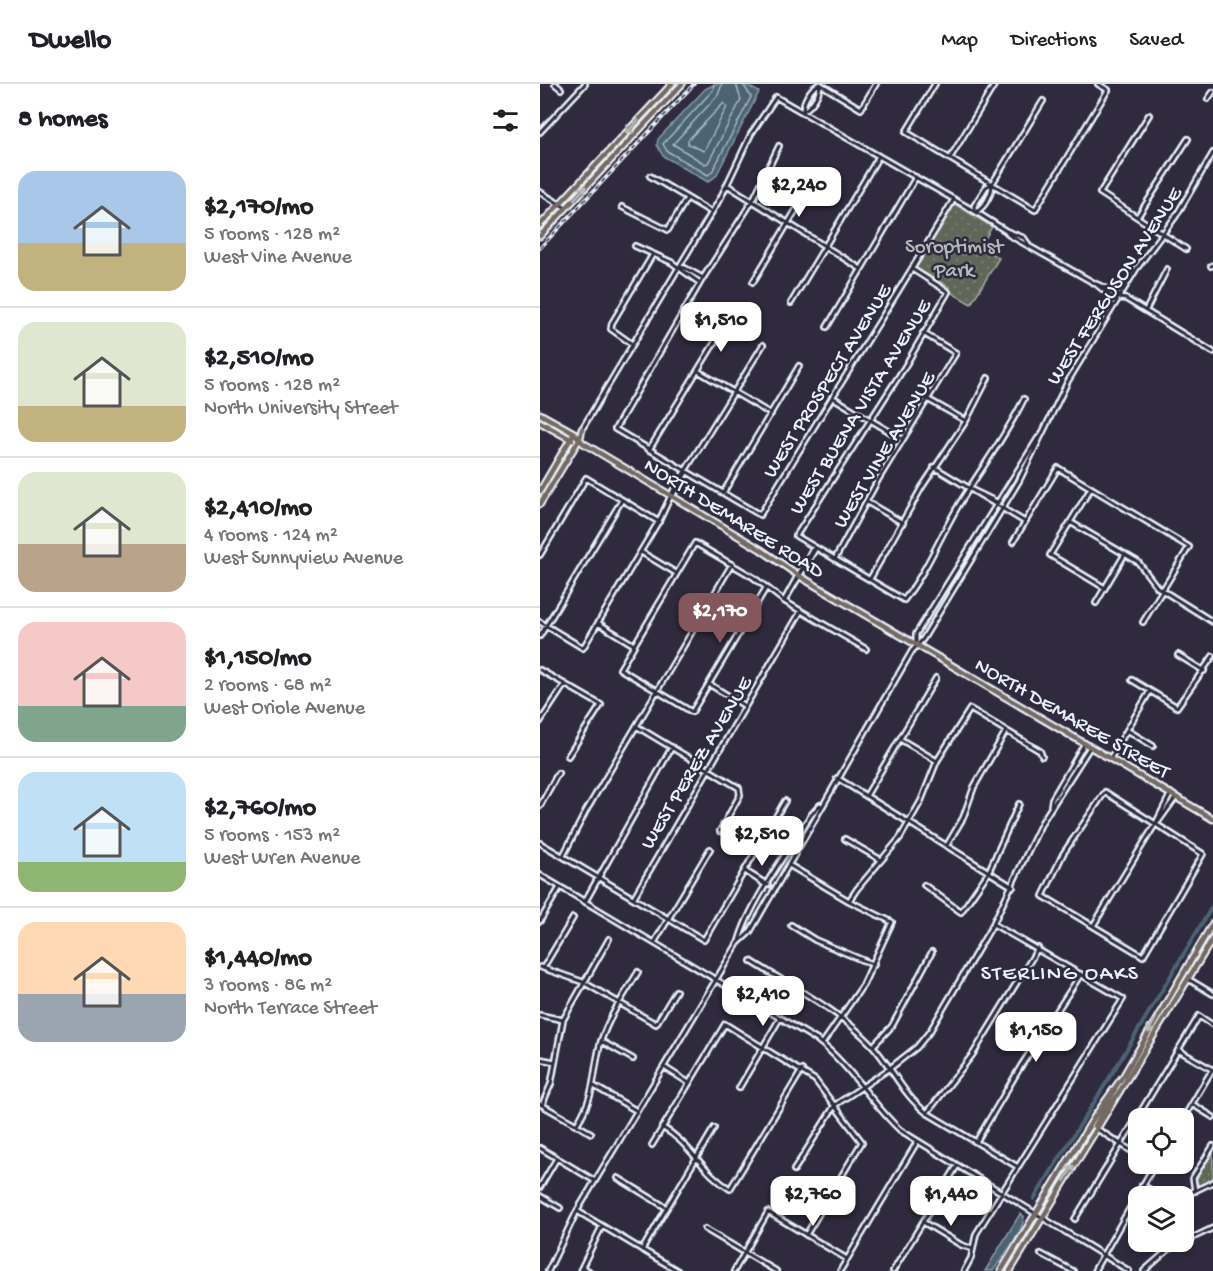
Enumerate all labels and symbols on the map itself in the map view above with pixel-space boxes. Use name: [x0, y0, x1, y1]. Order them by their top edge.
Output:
one-way arrow: [625, 119, 639, 134]
pin: $2,240: [750, 167, 848, 218]
street label: WEST FERGUSON AVENUE: [1043, 182, 1190, 391]
one-way arrow: [573, 186, 587, 201]
park label: Soroptimist Park: [905, 236, 1006, 285]
street label: WEST PROSPECT AVENUE: [759, 280, 899, 483]
street label: WEST BUENA VISTA AVENUE: [785, 295, 939, 520]
pin: $1,510: [672, 302, 770, 353]
street label: WEST VINE AVENUE: [829, 367, 943, 534]
street label: NORTH DEMAREE ROAD: [638, 454, 828, 586]
pin: $2,170: [671, 593, 769, 644]
street label: NORTH DEMAREE STREET: [969, 654, 1174, 787]
street label: WEST PEREZ AVENUE: [637, 672, 760, 855]
pin: $2,510: [713, 816, 811, 867]
district label: STERLING OAKS: [981, 962, 1139, 988]
pin: $2,410: [714, 976, 812, 1027]
pin: $1,150: [987, 1012, 1085, 1063]
one-way arrow: [1146, 1016, 1158, 1033]
one-way arrow: [1063, 1165, 1075, 1182]
pin: $2,760: [764, 1176, 862, 1227]
pin: $1,440: [902, 1176, 1000, 1227]

